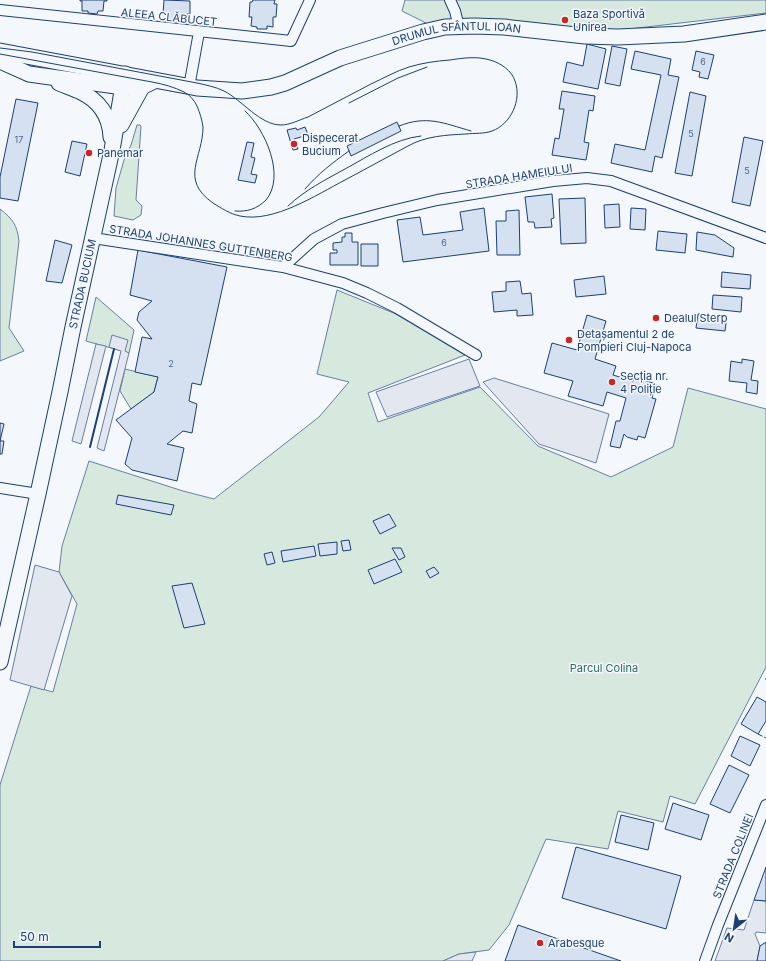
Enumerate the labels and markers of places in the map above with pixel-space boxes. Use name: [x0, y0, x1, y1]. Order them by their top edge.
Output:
place label: Baza Sportivă Unirea: [573, 7, 645, 34]
marker: Baza Sportivă Unirea: [560, 15, 570, 25]
place label: Dispecerat Bucium: [302, 131, 359, 158]
marker: Dispecerat Bucium: [289, 139, 299, 149]
place label: Panemar: [97, 146, 143, 160]
marker: Panemar: [84, 148, 94, 158]
place label: Dealul Sterp: [664, 311, 728, 325]
marker: Dealul Sterp: [651, 313, 661, 323]
place label: Detașamentul 2 de Pompieri Cluj-Napoca: [577, 327, 691, 354]
marker: Detașamentul 2 de Pompieri Cluj-Napoca: [564, 335, 574, 345]
place label: Secția nr. 4 Poliție: [620, 369, 668, 396]
marker: Secția nr. 4 Poliție: [607, 377, 617, 387]
place label: Arabesque: [548, 936, 605, 950]
marker: Arabesque: [535, 938, 545, 948]

